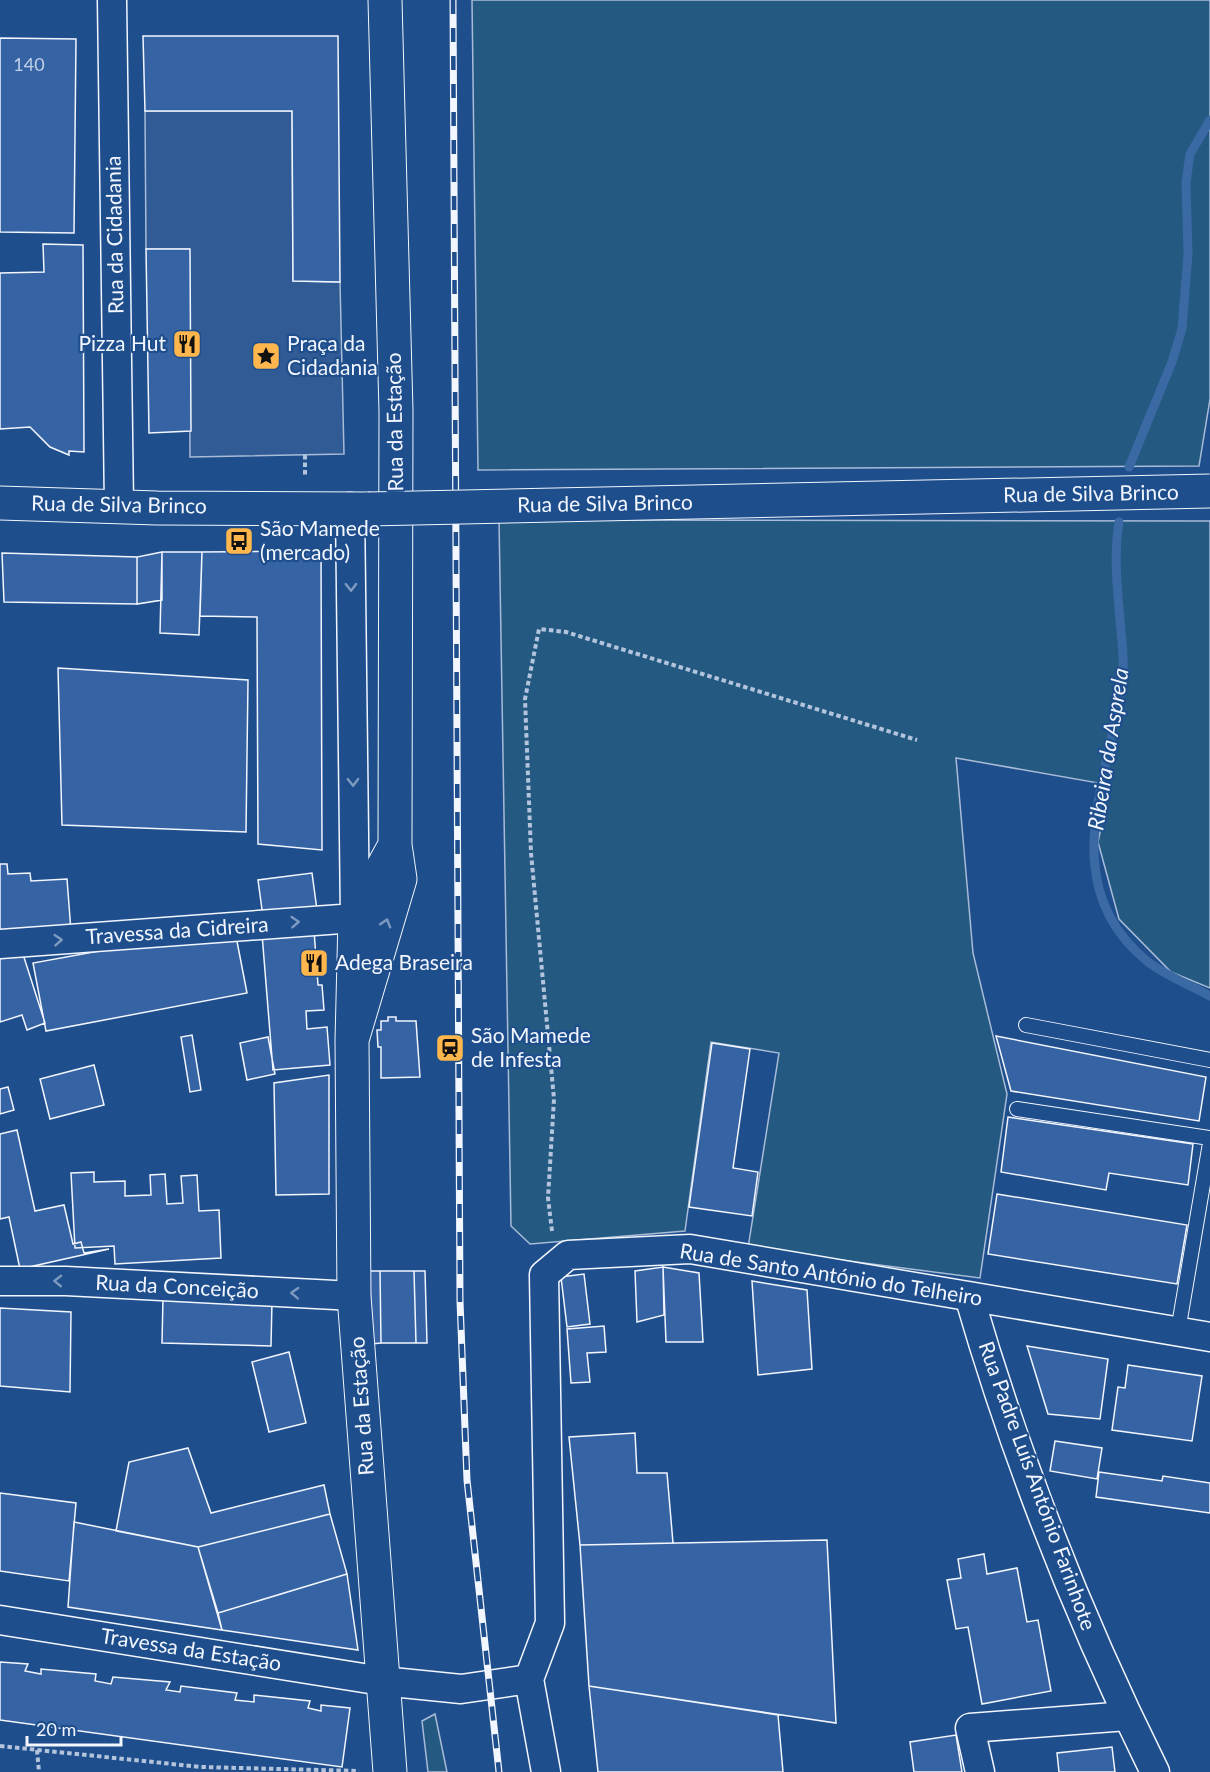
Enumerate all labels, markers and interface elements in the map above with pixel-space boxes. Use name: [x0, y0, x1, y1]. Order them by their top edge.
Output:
house number: 140: [13, 53, 45, 75]
street label: Rua da Cidadania: [100, 156, 127, 314]
restaurant icon: Pizza Hut: [171, 328, 203, 360]
place label: Pizza Hut: [79, 330, 166, 355]
place label: Praça da Cidadania: [287, 330, 378, 379]
place icon: Praça da Cidadania: [250, 340, 282, 372]
street label: Rua da Estação: [380, 352, 407, 492]
street label: Rua de Silva Brinco: [1003, 478, 1179, 507]
street label: Rua de Silva Brinco: [517, 488, 693, 517]
street label: Rua de Silva Brinco: [31, 489, 207, 518]
place label: São Mamede (mercado): [260, 515, 380, 564]
bus stop icon: São Mamede (mercado): [223, 525, 255, 557]
one-way arrow: [345, 582, 357, 591]
water label: Ribeira da Asprela: [1081, 666, 1134, 832]
one-way arrow: [347, 777, 359, 786]
street label: Travessa da Cidreira: [85, 911, 269, 948]
one-way arrow: [290, 916, 299, 929]
one-way arrow: [379, 918, 391, 929]
one-way arrow: [54, 933, 63, 946]
restaurant icon: Adega Braseira: [298, 947, 330, 979]
place label: Adega Braseira: [335, 949, 473, 974]
place label: São Mamede de Infesta: [471, 1022, 591, 1071]
station icon: São Mamede de Infesta: [434, 1032, 466, 1064]
street label: Rua de Santo António do Telheiro: [678, 1237, 984, 1310]
street label: Rua da Conceição: [95, 1269, 260, 1302]
one-way arrow: [54, 1275, 63, 1287]
one-way arrow: [291, 1287, 300, 1300]
street label: Rua da Estação: [343, 1336, 378, 1476]
street label: Rua Padre Luís António Farinhote: [974, 1338, 1102, 1633]
street label: Travessa da Estação: [99, 1622, 283, 1675]
scale bar: [27, 1709, 122, 1747]
text: 20 m: [36, 1718, 76, 1740]

